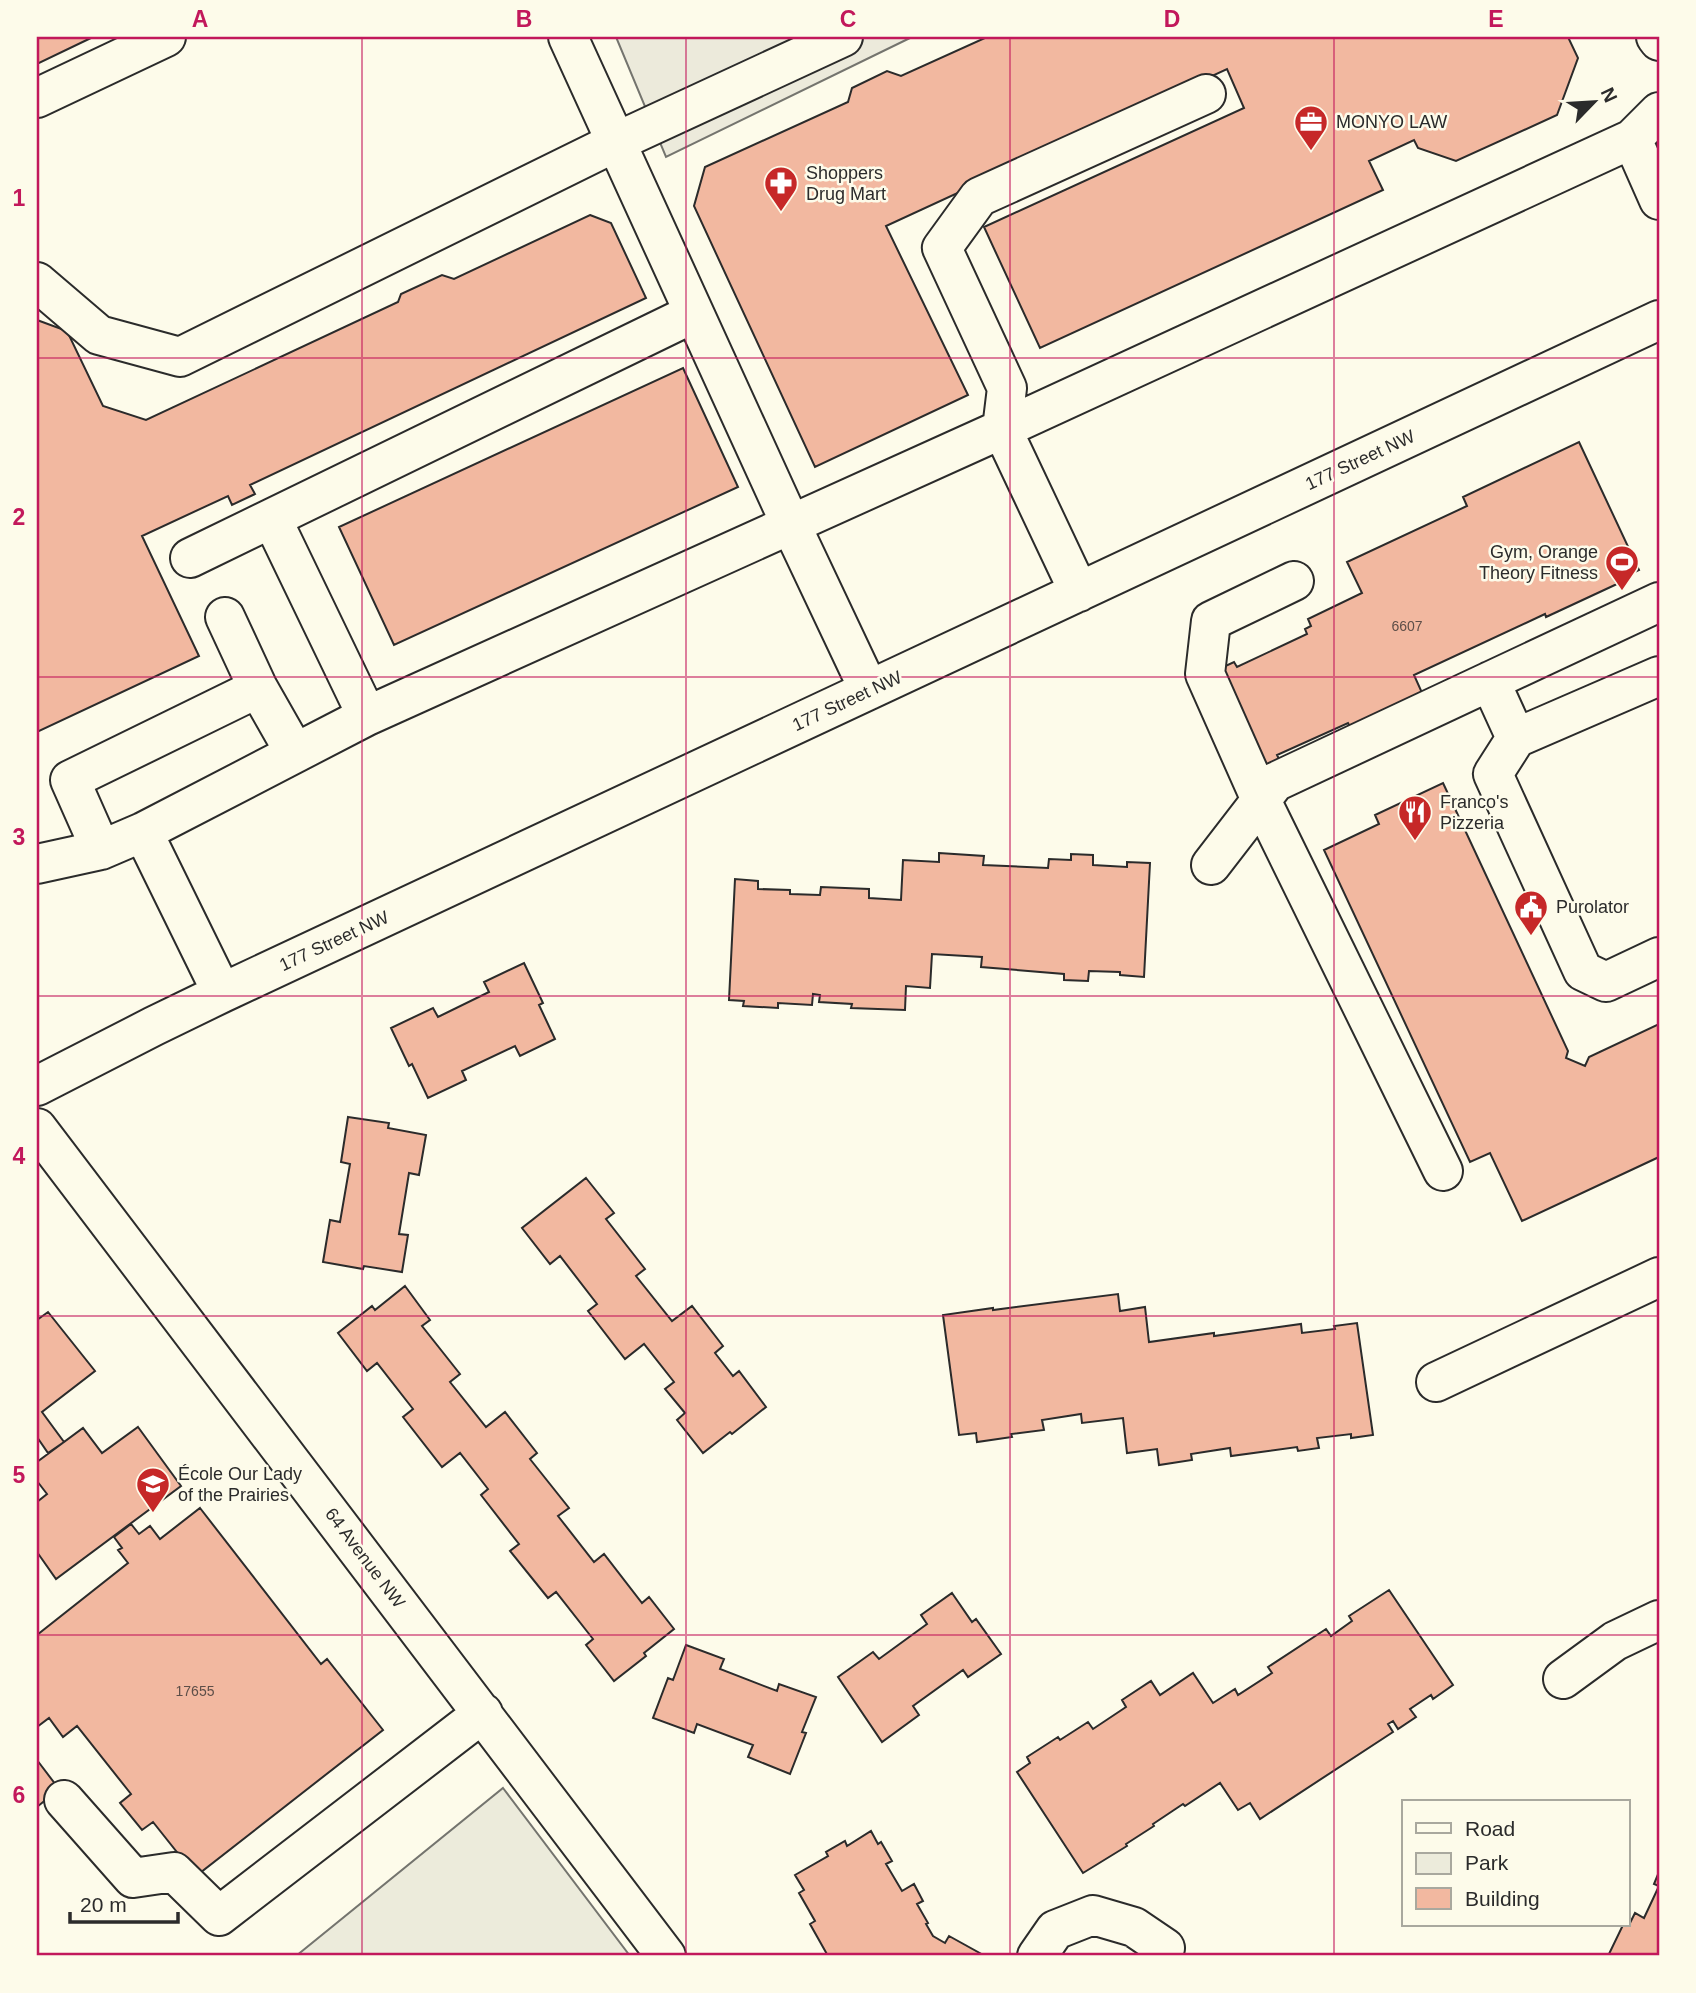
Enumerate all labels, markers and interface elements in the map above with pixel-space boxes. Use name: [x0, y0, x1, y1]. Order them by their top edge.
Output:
text: A: [192, 6, 208, 32]
text: B: [516, 6, 532, 32]
text: C: [840, 6, 856, 32]
text: D: [1164, 6, 1180, 32]
text: E: [1488, 6, 1504, 32]
north arrow: [1560, 66, 1630, 136]
text: N: [1597, 84, 1621, 106]
office icon: MONYO LAW: [1292, 103, 1330, 152]
place label: MONYO LAW: [1336, 112, 1447, 132]
place label: Shoppers Drug Mart: [806, 163, 886, 204]
pharmacy icon: Shoppers Drug Mart: [762, 164, 800, 213]
text: 1: [13, 185, 26, 211]
street label: 177 Street NW: [1302, 426, 1418, 494]
text: 2: [13, 504, 25, 530]
place label: Gym, Orange Theory Fitness: [1479, 542, 1598, 583]
sports icon: Gym, Orange Theory Fitness: [1603, 543, 1641, 592]
house number: 6607: [1391, 618, 1423, 634]
street label: 177 Street NW: [789, 667, 905, 735]
place label: Franco's Pizzeria: [1440, 792, 1508, 833]
restaurant icon: Franco's Pizzeria: [1396, 793, 1434, 842]
text: 3: [13, 824, 25, 850]
public building icon: Purolator: [1512, 888, 1550, 937]
place label: Purolator: [1556, 897, 1629, 917]
street label: 177 Street NW: [276, 907, 392, 975]
text: 4: [13, 1143, 26, 1169]
text: 5: [13, 1462, 26, 1488]
place label: École Our Lady of the Prairies: [178, 1464, 302, 1505]
school or university icon: École Our Lady of the Prairies: [134, 1465, 172, 1514]
street label: 64 Avenue NW: [321, 1504, 409, 1612]
house number: 17655: [176, 1683, 215, 1699]
text: 6: [13, 1782, 25, 1808]
legend: [1402, 1800, 1630, 1926]
text: Road: [1465, 1817, 1515, 1840]
text: Park: [1465, 1851, 1509, 1874]
scale bar: [70, 1881, 178, 1925]
text: Building: [1465, 1887, 1540, 1910]
text: 20 m: [80, 1893, 127, 1916]

